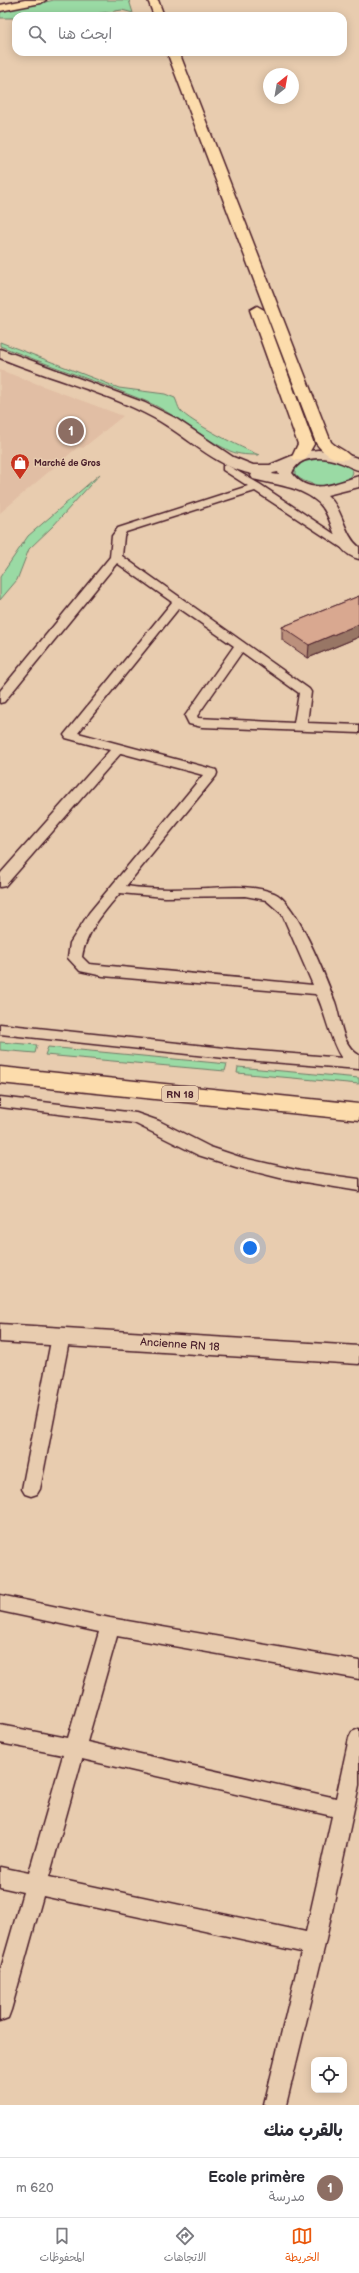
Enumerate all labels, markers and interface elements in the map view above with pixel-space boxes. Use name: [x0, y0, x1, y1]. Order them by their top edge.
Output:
search box: [12, 12, 347, 56]
icon: search: [26, 23, 48, 45]
text: ابحث هنا: [58, 25, 112, 44]
north arrow: [263, 68, 299, 104]
pin: 1: [58, 416, 84, 446]
shop icon: Marché de Gros: [9, 452, 31, 480]
place label: Marché de Gros: [34, 458, 101, 469]
road number: RN 18: [162, 1086, 198, 1102]
your location: [240, 1238, 260, 1258]
street label: Ancienne RN 18: [140, 1335, 220, 1354]
map controls: [311, 2057, 347, 2093]
button: locate: [311, 2057, 347, 2093]
text: بالقرب منك: [264, 2121, 343, 2141]
text: Ecole primère: [208, 2168, 305, 2187]
text: 620 m: [16, 2180, 54, 2196]
text: 1: [327, 2180, 333, 2196]
text: مدرسة: [269, 2189, 305, 2205]
tab: المحفوظات: [40, 2225, 85, 2267]
tab: الاتجاهات: [164, 2225, 206, 2267]
tab: الخريطة: [285, 2225, 320, 2267]

